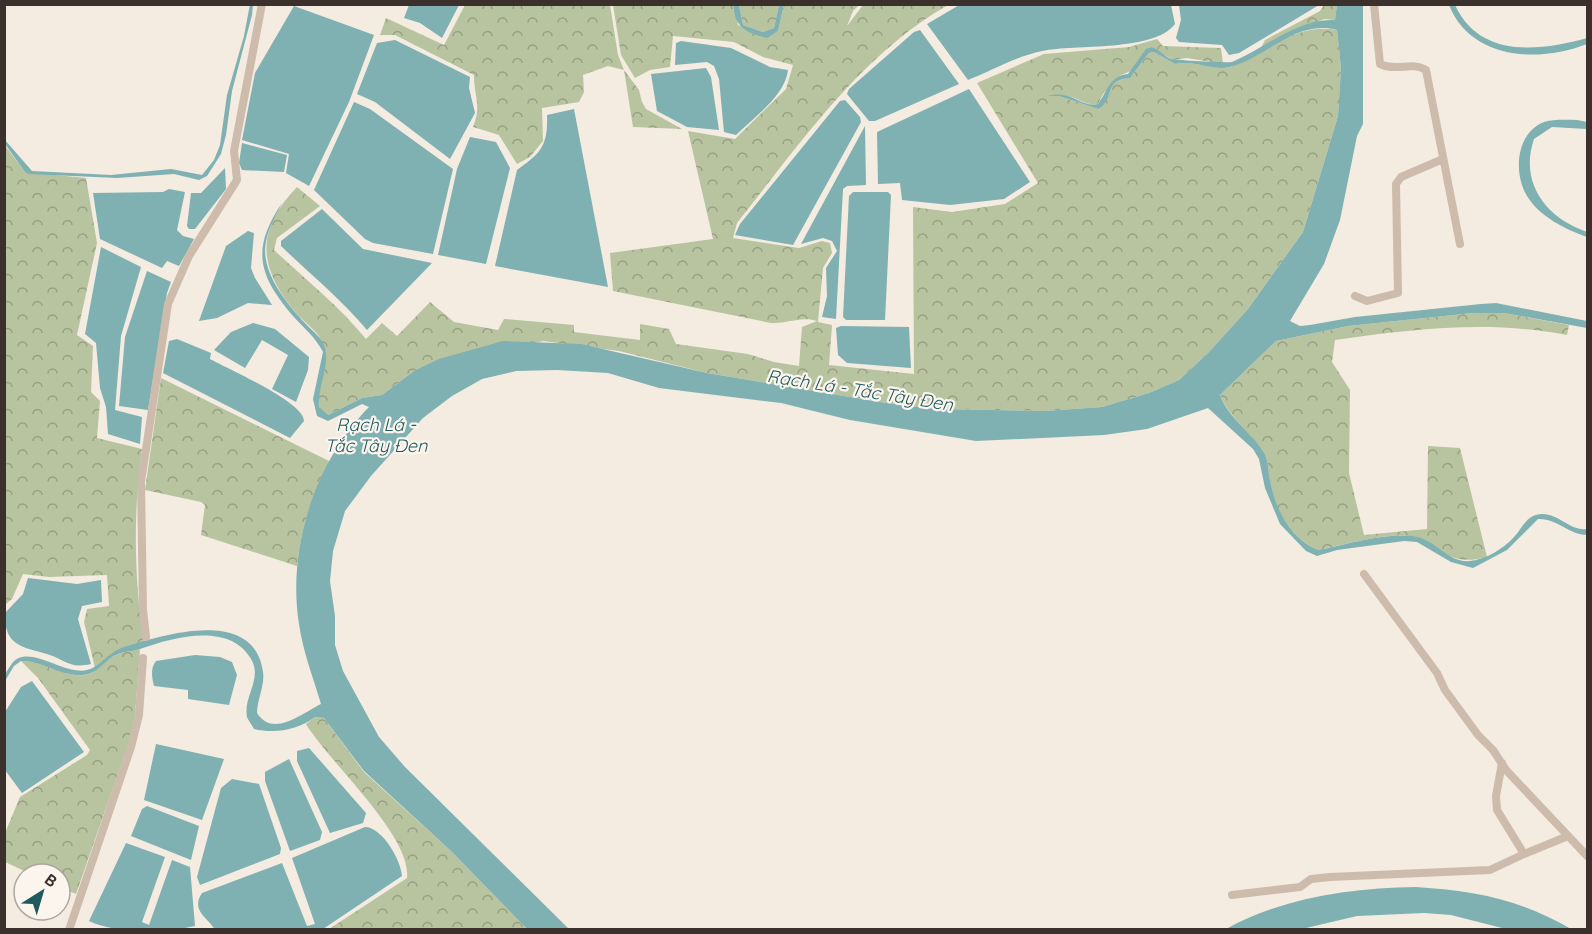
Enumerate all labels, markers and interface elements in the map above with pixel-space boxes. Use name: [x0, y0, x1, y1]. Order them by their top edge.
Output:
water label: Rạch Lá - Tắc Tây Đen: [766, 364, 955, 416]
water label: Rạch Lá - Tắc Tây Đen: [325, 413, 428, 457]
north arrow: [12, 862, 72, 922]
text: B: [41, 869, 61, 891]

